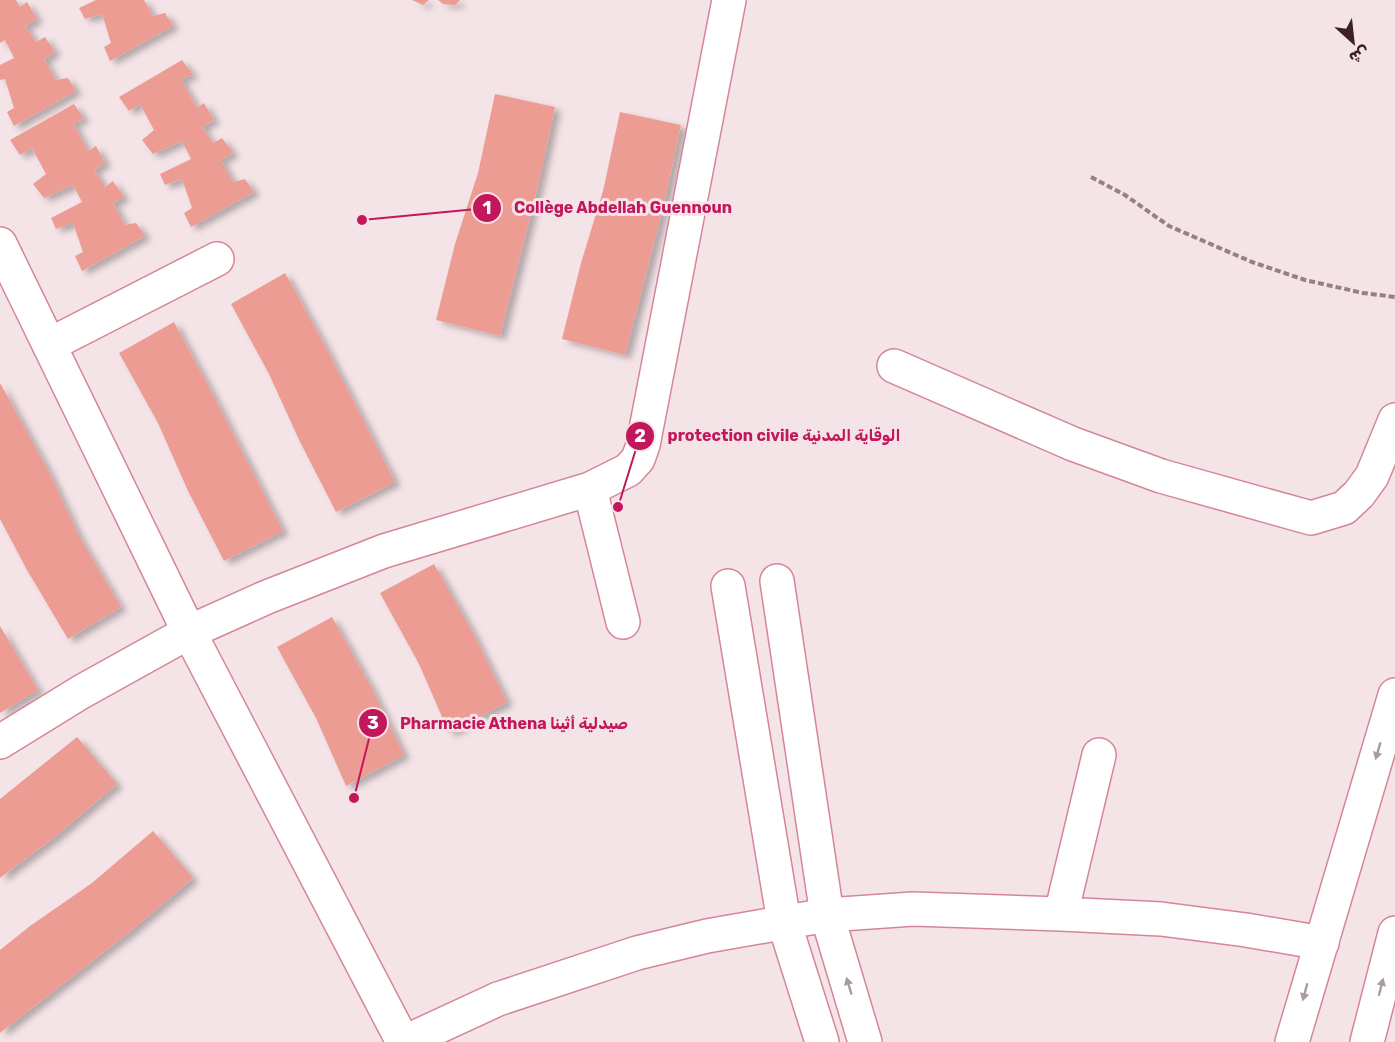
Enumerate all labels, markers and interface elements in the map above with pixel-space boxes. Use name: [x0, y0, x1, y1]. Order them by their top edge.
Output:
north arrow: [1323, 12, 1383, 72]
text: ش: [1346, 42, 1373, 68]
callout: Collège Abdellah Guennoun: [472, 191, 744, 225]
text: 1: [483, 197, 491, 219]
text: Collège Abdellah Guennoun: [514, 198, 732, 217]
callout: protection civile الوقاية المدنية: [625, 419, 912, 453]
text: 2: [634, 425, 646, 447]
text: protection civile الوقاية المدنية: [668, 426, 900, 445]
callout: Pharmacie Athena صيدلية أثينا: [358, 706, 640, 740]
text: 3: [367, 712, 379, 734]
text: Pharmacie Athena صيدلية أثينا: [400, 714, 628, 733]
one-way arrow: [1373, 742, 1382, 760]
one-way arrow: [844, 977, 853, 995]
one-way arrow: [1376, 978, 1386, 996]
one-way arrow: [1300, 983, 1309, 1001]

